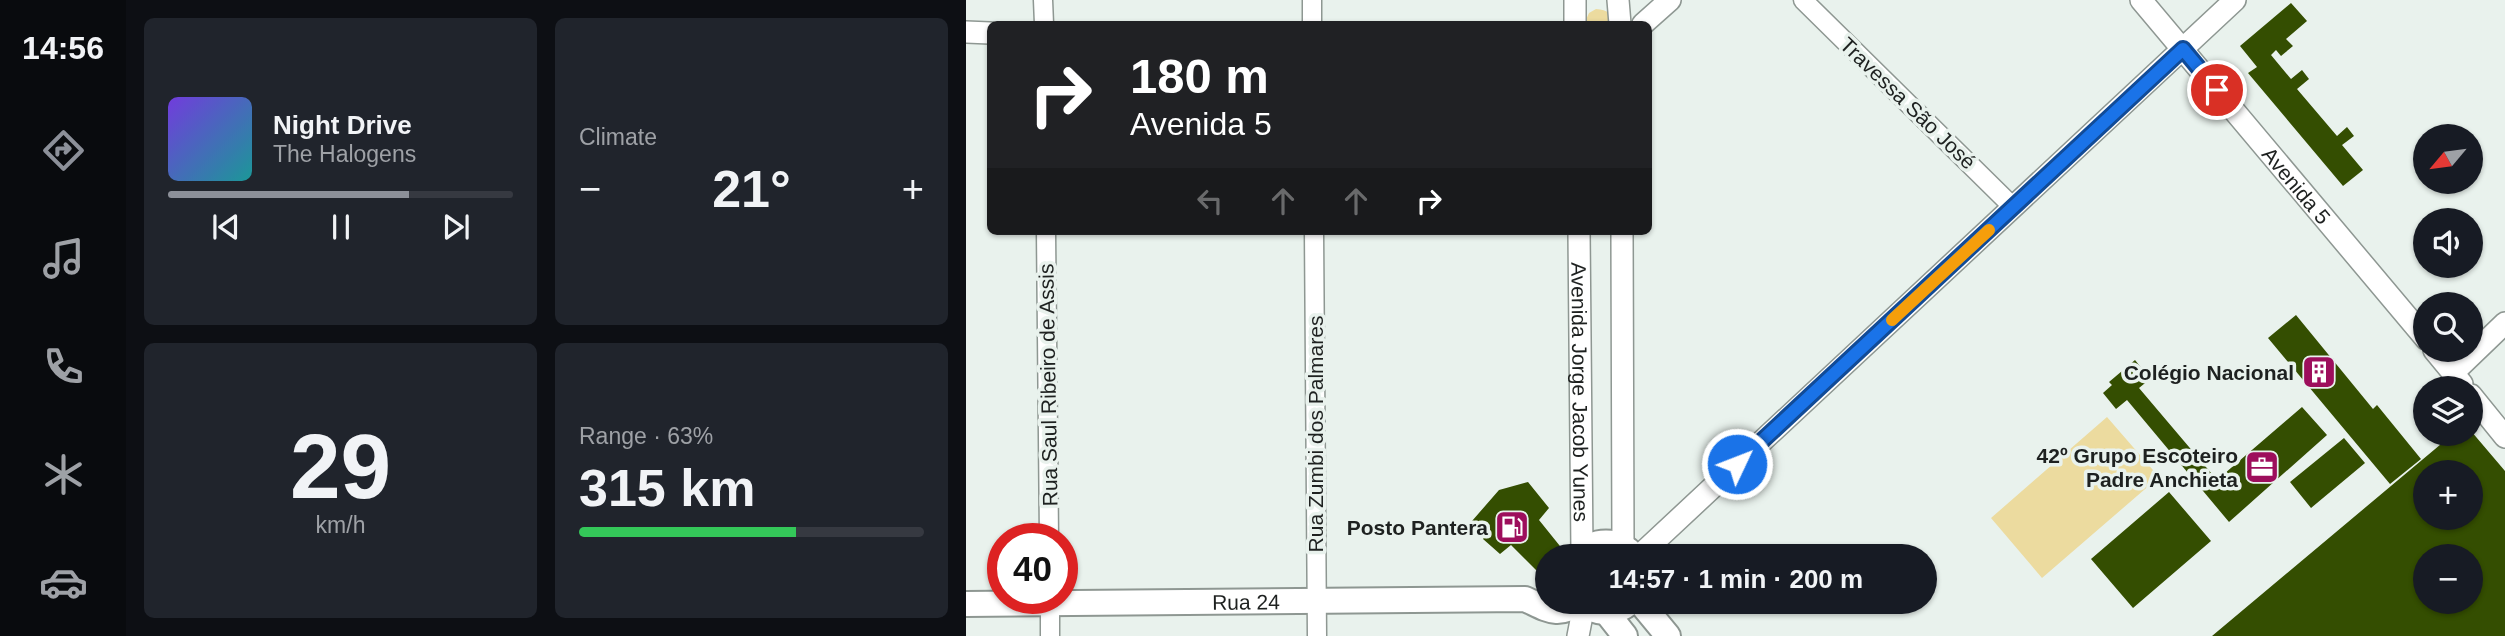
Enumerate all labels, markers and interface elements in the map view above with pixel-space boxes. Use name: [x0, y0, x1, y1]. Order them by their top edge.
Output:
text: 14:56: [22, 30, 104, 66]
street label: Travessa São José: [1836, 33, 1980, 173]
icon: right: [1015, 49, 1106, 140]
text: 180 m: [1130, 49, 1269, 103]
pin: [2187, 60, 2247, 120]
icon: arrive: [2198, 71, 2236, 109]
text: Avenida 5: [1130, 106, 1272, 142]
text: Night Drive: [273, 110, 412, 140]
text: Climate: [579, 124, 657, 150]
north arrow: [2413, 124, 2483, 194]
map controls: [2413, 124, 2483, 614]
icon: directions: [39, 126, 88, 175]
text: The Halogens: [273, 141, 416, 167]
street label: Avenida 5: [2258, 142, 2335, 228]
text: 21°: [712, 160, 791, 218]
text: −: [579, 168, 601, 210]
text: +: [902, 168, 924, 210]
icon: left: [1191, 182, 1229, 220]
icon: ahead: [1264, 182, 1302, 220]
icon: ahead: [1337, 182, 1375, 220]
icon: right: [1410, 182, 1448, 220]
icon: previous: [207, 208, 245, 246]
icon: pause: [322, 208, 360, 246]
icon: next: [437, 208, 475, 246]
button: sound: [2413, 208, 2483, 278]
icon: music: [39, 234, 88, 283]
street label: Avenida Jorge Jacob Yunes: [1568, 262, 1593, 522]
street label: Rua Saul Ribeiro de Assis: [1034, 263, 1062, 507]
button: search: [2413, 292, 2483, 362]
street label: Rua Zumbi dos Palmares: [1304, 316, 1327, 552]
icon: phone: [39, 342, 88, 391]
building icon: Colégio Nacional: [2300, 353, 2338, 391]
place label: Colégio Nacional: [2124, 361, 2294, 384]
button: layers: [2413, 376, 2483, 446]
text: 29: [290, 416, 391, 517]
text: Range · 63%: [579, 423, 713, 449]
position arrow: [1700, 427, 1774, 501]
place label: 42º Grupo Escoteiro Padre Anchieta: [2037, 444, 2238, 491]
office icon: 42º Grupo Escoteiro Padre Anchieta: [2243, 448, 2281, 486]
icon: climate: [39, 450, 88, 499]
text: 315 km: [579, 459, 755, 517]
button: +: [2413, 460, 2483, 530]
fuel station icon: Posto Pantera: [1493, 508, 1531, 546]
text: km/h: [316, 512, 365, 538]
place label: Posto Pantera: [1347, 516, 1488, 539]
speed limit sign: 40: [987, 523, 1078, 614]
button: −: [2413, 544, 2483, 614]
icon: car: [39, 558, 88, 607]
text: 14:57 · 1 min · 200 m: [1609, 564, 1863, 594]
street label: Rua 24: [1212, 590, 1280, 613]

